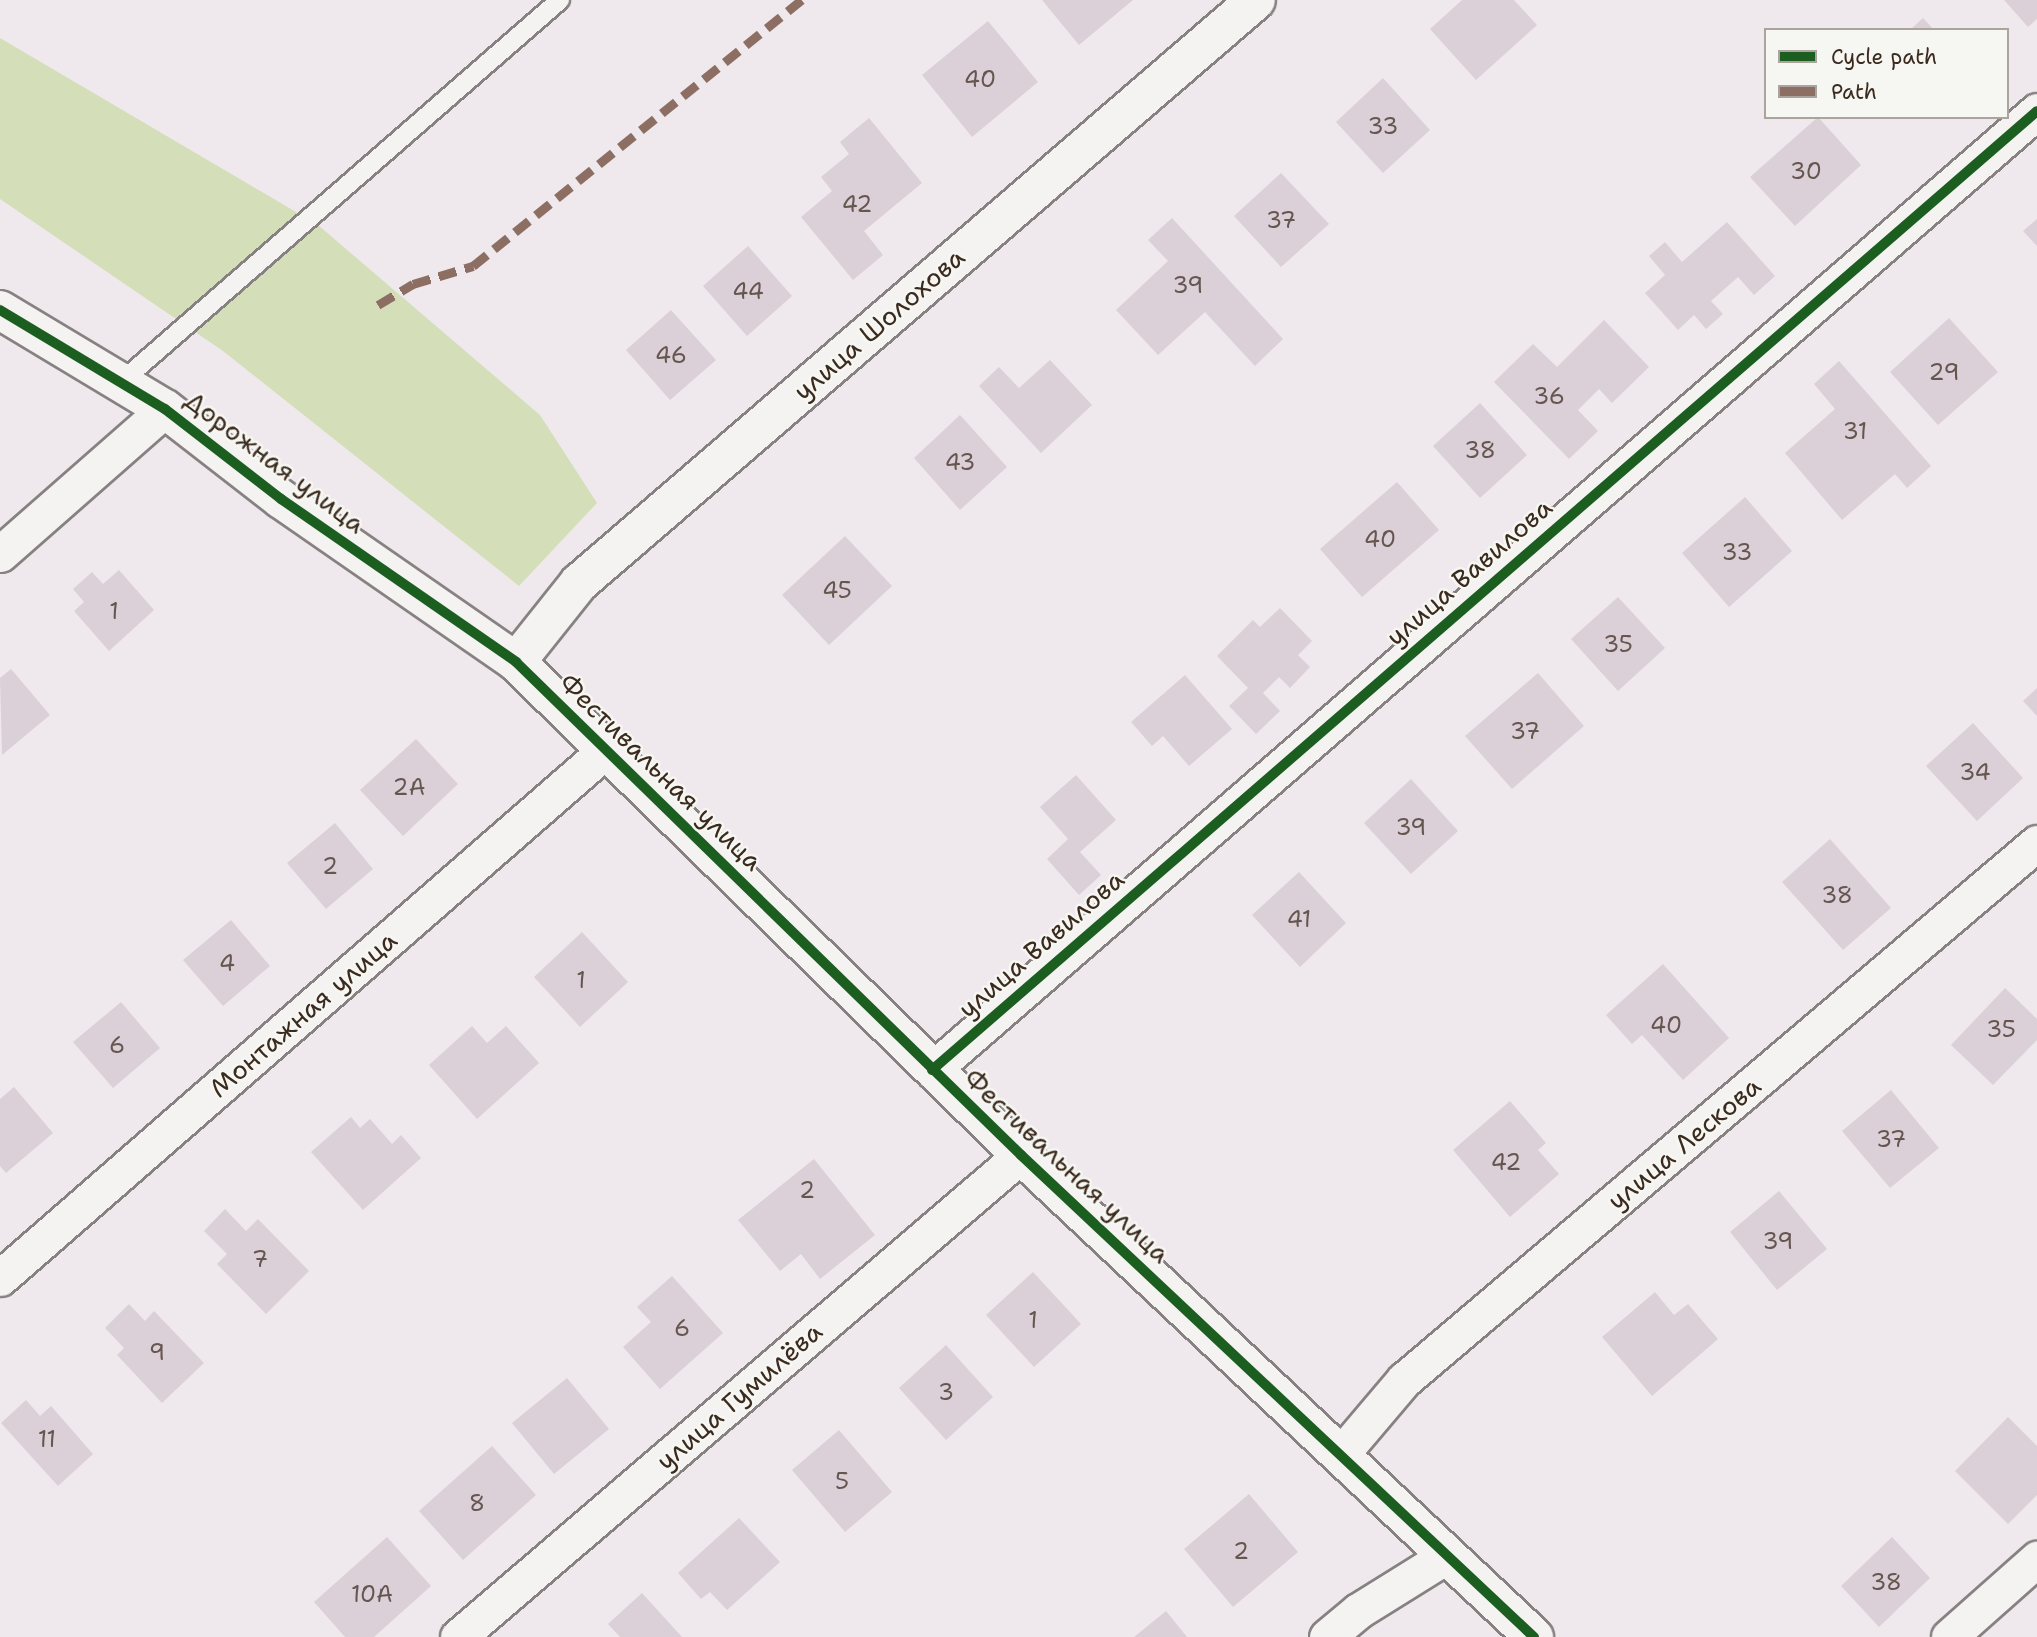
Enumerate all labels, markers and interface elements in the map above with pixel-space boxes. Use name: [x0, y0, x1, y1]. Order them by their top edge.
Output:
legend: [1764, 28, 2009, 119]
text: Cycle path: [1831, 43, 1937, 71]
house number: 40: [964, 65, 996, 93]
text: Path: [1831, 78, 1877, 106]
house number: 33: [1368, 112, 1398, 140]
house number: 30: [1790, 157, 1822, 185]
house number: 42: [842, 190, 872, 218]
house number: 37: [1266, 206, 1296, 234]
street label: улица Шолохова: [787, 241, 971, 407]
house number: 39: [1173, 271, 1203, 299]
house number: 44: [732, 277, 764, 305]
house number: 46: [655, 341, 687, 369]
house number: 29: [1929, 358, 1959, 386]
house number: 36: [1533, 382, 1565, 410]
street label: Дорожная улица: [179, 384, 371, 540]
house number: 31: [1843, 417, 1867, 445]
house number: 38: [1464, 436, 1496, 464]
house number: 43: [945, 448, 975, 476]
street label: улица Вавилова: [1380, 492, 1558, 652]
house number: 40: [1364, 525, 1396, 553]
house number: 33: [1722, 538, 1752, 566]
house number: 45: [822, 576, 852, 604]
house number: 1: [109, 597, 119, 625]
house number: 35: [1603, 630, 1633, 658]
street label: Фестивальная улица: [553, 667, 769, 877]
house number: 37: [1510, 717, 1540, 745]
house number: 34: [1959, 758, 1991, 786]
house number: 2А: [393, 773, 425, 801]
house number: 39: [1396, 813, 1426, 841]
house number: 2: [322, 852, 338, 880]
street label: улица Вавилова: [952, 864, 1130, 1024]
house number: 38: [1821, 881, 1853, 909]
house number: 41: [1287, 905, 1311, 933]
street label: Монтажная улица: [203, 924, 403, 1104]
house number: 4: [219, 949, 235, 977]
house number: 1: [576, 966, 586, 994]
house number: 40: [1650, 1011, 1682, 1039]
house number: 35: [1986, 1015, 2016, 1043]
house number: 6: [109, 1031, 125, 1059]
street label: Фестивальная улица: [958, 1063, 1176, 1269]
street label: улица Лескова: [1601, 1070, 1767, 1216]
house number: 37: [1876, 1125, 1906, 1153]
house number: 42: [1491, 1148, 1521, 1176]
house number: 2: [799, 1176, 815, 1204]
house number: 39: [1763, 1227, 1793, 1255]
house number: 7: [252, 1245, 268, 1273]
house number: 1: [1028, 1306, 1038, 1334]
house number: 6: [674, 1314, 690, 1342]
street label: улица Гумилёва: [650, 1316, 828, 1476]
house number: 9: [149, 1338, 165, 1366]
house number: 3: [938, 1378, 954, 1406]
house number: 11: [38, 1425, 56, 1453]
house number: 5: [835, 1467, 849, 1495]
house number: 8: [469, 1489, 485, 1517]
house number: 2: [1233, 1537, 1249, 1565]
house number: 38: [1870, 1568, 1902, 1596]
house number: 10А: [351, 1580, 393, 1608]

